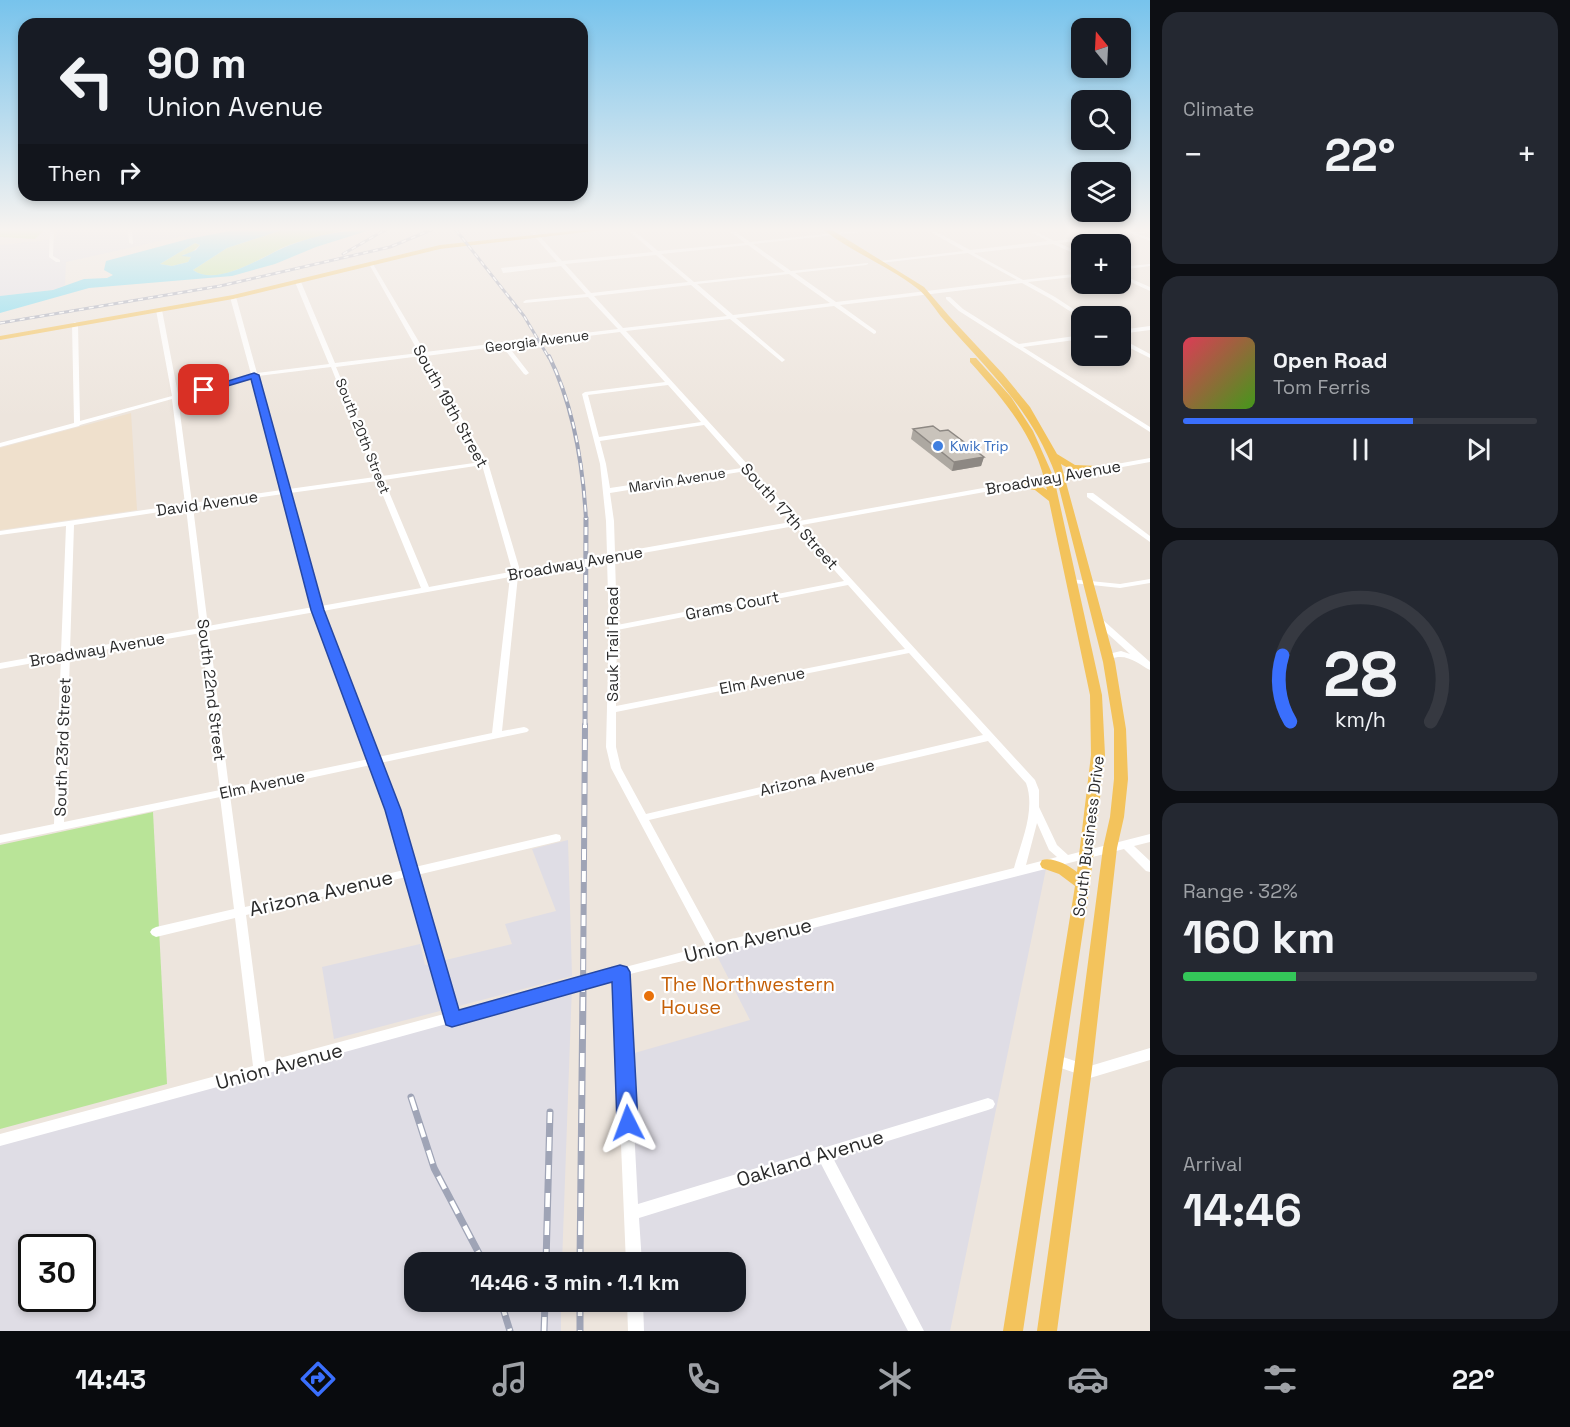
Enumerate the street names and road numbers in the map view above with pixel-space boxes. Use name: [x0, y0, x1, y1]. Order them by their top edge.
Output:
street label: Georgia Avenue: [484, 326, 590, 356]
street label: South 19th Street: [408, 341, 493, 471]
street label: South 20th Street: [332, 375, 394, 497]
street label: Broadway Avenue: [984, 455, 1123, 500]
street label: South 17th Street: [736, 459, 843, 574]
street label: Marvin Avenue: [627, 463, 727, 497]
street label: David Avenue: [155, 486, 259, 521]
street label: Broadway Avenue: [506, 541, 645, 586]
street label: Sauk Trail Road: [602, 586, 623, 702]
street label: Grams Court: [683, 586, 781, 625]
street label: South 22nd Street: [192, 618, 231, 762]
street label: Broadway Avenue: [28, 627, 167, 672]
street label: Elm Avenue: [717, 662, 807, 699]
street label: South 23rd Street: [50, 677, 75, 817]
street label: Arizona Avenue: [758, 754, 877, 801]
street label: South Business Drive: [1068, 754, 1109, 918]
street label: Elm Avenue: [217, 765, 307, 804]
street label: Arizona Avenue: [247, 864, 395, 922]
street label: Union Avenue: [681, 912, 815, 968]
street label: Union Avenue: [213, 1037, 345, 1095]
street label: Oakland Avenue: [733, 1123, 887, 1193]

